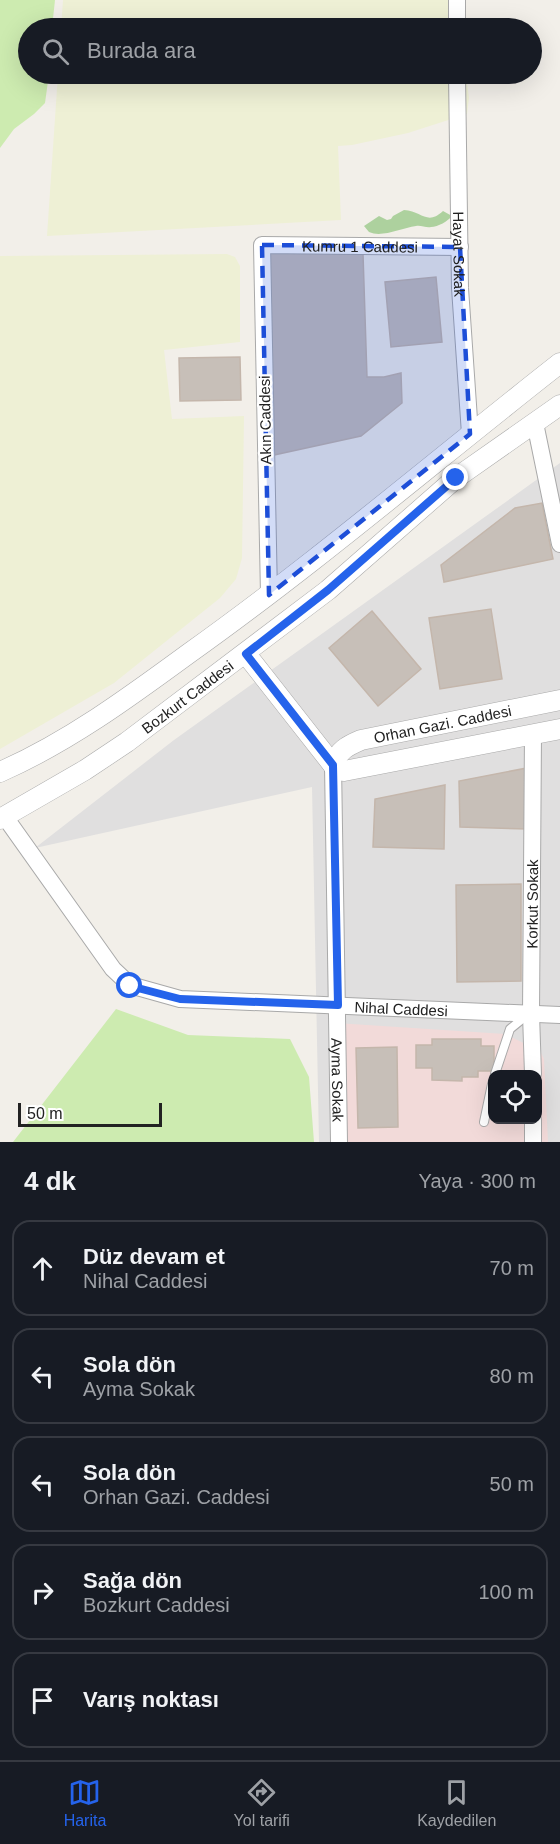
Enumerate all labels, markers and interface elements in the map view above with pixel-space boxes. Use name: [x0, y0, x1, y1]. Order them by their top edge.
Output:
search box: [18, 18, 542, 84]
icon: search: [39, 35, 72, 68]
text: Burada ara: [87, 38, 196, 63]
street label: Hayat Sokak: [450, 211, 469, 298]
street label: Kumru 1 Caddesi: [302, 237, 418, 255]
street label: Akın Caddesi: [256, 375, 274, 465]
route end: [442, 464, 468, 490]
street label: Bozkurt Caddesi: [138, 657, 236, 737]
street label: Orhan Gazi. Caddesi: [372, 701, 513, 746]
street label: Korkut Sokak: [523, 859, 541, 949]
route start: [116, 972, 142, 998]
street label: Nihal Caddesi: [354, 998, 448, 1019]
street label: Ayma Sokak: [329, 1038, 347, 1123]
map controls: [488, 1070, 542, 1124]
button: locate: [488, 1070, 542, 1124]
scale bar: [18, 1100, 162, 1128]
text: 50 m: [27, 1105, 63, 1122]
text: 4 dk: [24, 1166, 76, 1196]
text: Yaya · 300 m: [419, 1170, 536, 1192]
text: Düz devam et: [83, 1244, 225, 1269]
icon: ahead: [26, 1252, 59, 1285]
text: 70 m: [490, 1257, 534, 1279]
text: Nihal Caddesi: [83, 1270, 208, 1292]
text: Sola dön: [83, 1352, 176, 1377]
icon: left: [26, 1360, 59, 1393]
text: 80 m: [490, 1365, 534, 1387]
text: Ayma Sokak: [83, 1378, 195, 1400]
text: Sola dön: [83, 1460, 176, 1485]
icon: left: [26, 1468, 59, 1501]
text: 50 m: [490, 1473, 534, 1495]
text: Orhan Gazi. Caddesi: [83, 1486, 270, 1508]
text: Sağa dön: [83, 1568, 182, 1593]
icon: right: [26, 1576, 59, 1609]
text: 100 m: [478, 1581, 534, 1603]
text: Bozkurt Caddesi: [83, 1594, 230, 1616]
icon: arrive: [26, 1684, 59, 1717]
text: Varış noktası: [83, 1687, 219, 1712]
tab: Harita: [64, 1776, 106, 1830]
tab: Yol tarifi: [234, 1776, 290, 1830]
tab: Kaydedilen: [417, 1776, 496, 1830]

